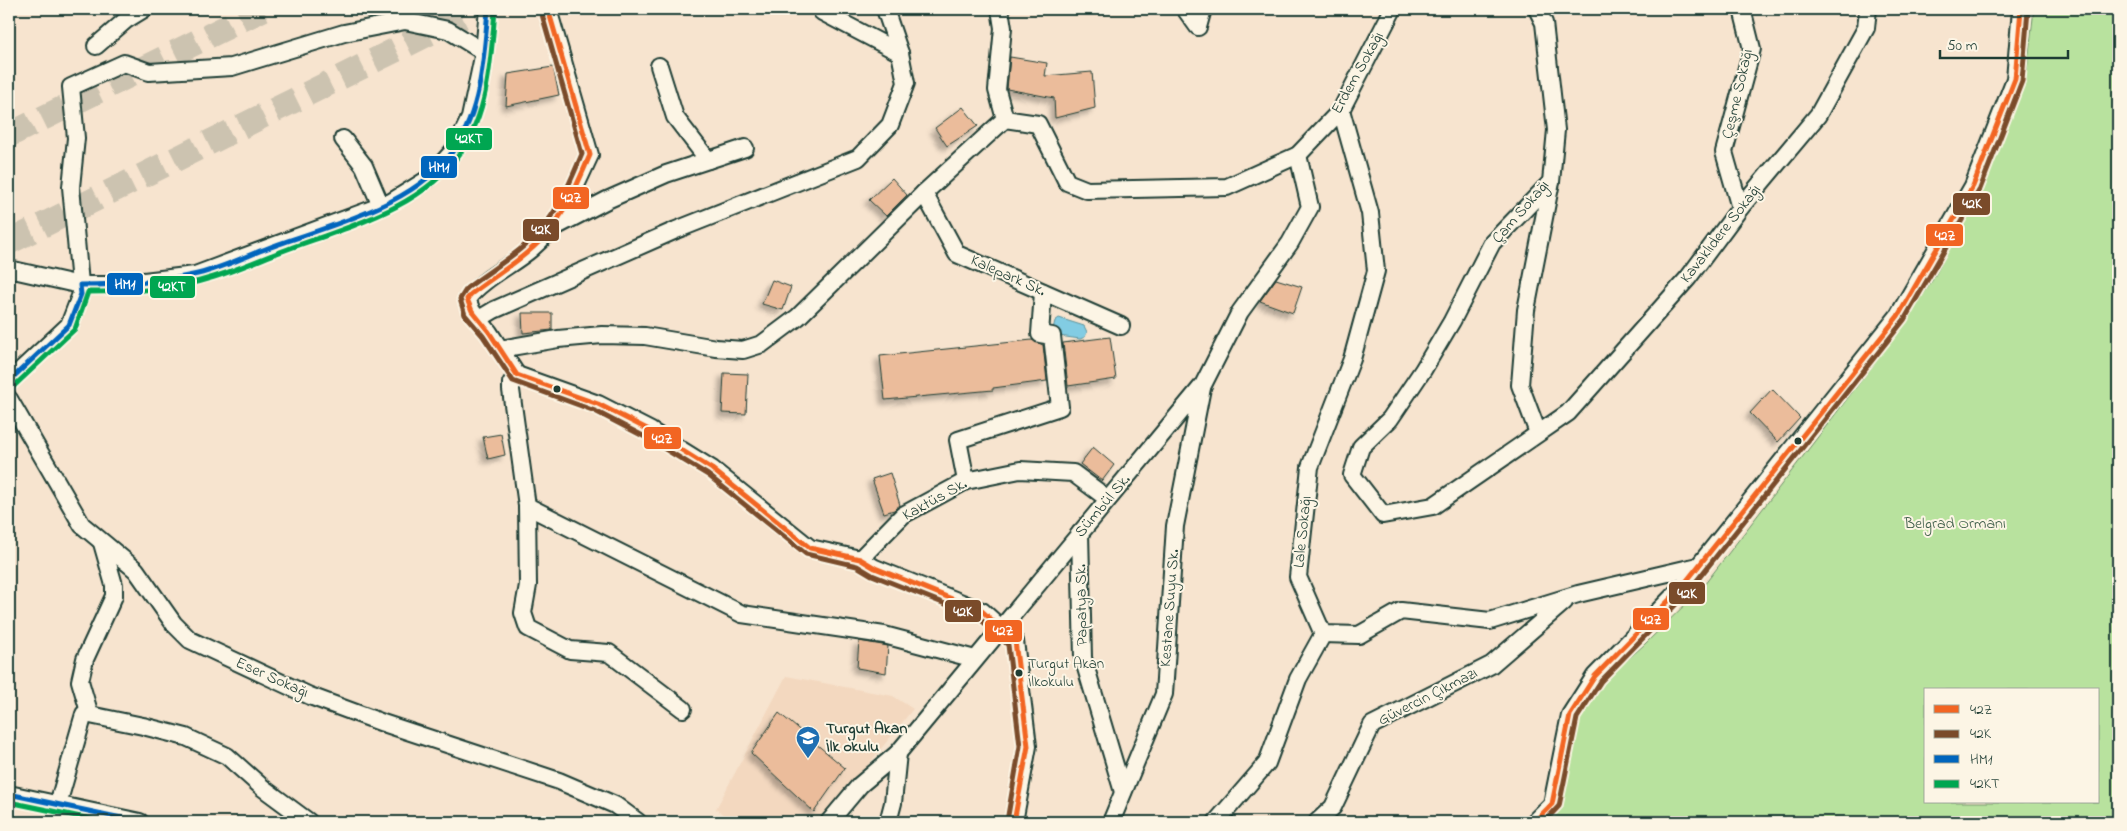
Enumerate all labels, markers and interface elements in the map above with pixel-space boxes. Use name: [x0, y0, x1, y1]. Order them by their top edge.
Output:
street label: Erdem Sokağı: [1325, 27, 1391, 119]
scale bar: [1940, 28, 2067, 60]
text: 50 m: [1947, 35, 1978, 57]
street label: Çeşme Sokağı: [1716, 47, 1760, 141]
line badge: 42KT: [445, 127, 493, 151]
text: 42KT: [454, 129, 483, 150]
line badge: HM1: [420, 155, 458, 179]
text: HM1: [428, 158, 450, 179]
street label: Çam Sokağı: [1486, 175, 1556, 249]
street label: Kavaklıdere Sokağı: [1675, 179, 1767, 289]
line badge: 42Z: [552, 186, 590, 210]
text: 42Z: [560, 188, 581, 209]
line badge: 42K: [1952, 192, 1991, 216]
text: 42K: [1961, 194, 1983, 215]
line badge: 42K: [522, 218, 560, 242]
text: 42K: [530, 220, 552, 241]
line badge: 42Z: [1925, 223, 1964, 247]
text: 42Z: [1934, 226, 1955, 247]
street label: Kalepark Sk.: [967, 249, 1049, 303]
line badge: HM1: [106, 272, 144, 296]
text: HM1: [114, 275, 136, 296]
line badge: 42KT: [149, 275, 196, 299]
text: 42KT: [157, 277, 186, 298]
unlabelled marker: [552, 384, 562, 394]
line badge: 42Z: [643, 426, 682, 450]
text: 42Z: [651, 429, 672, 450]
unlabelled marker: [1793, 436, 1803, 446]
street label: Sümbül Sk.: [1069, 469, 1137, 543]
street label: Kaktüs Sk.: [898, 472, 972, 528]
street label: Lale Sokağı: [1287, 495, 1319, 569]
park label: Belgrad Ormanı: [1903, 512, 2006, 536]
street label: Kestane Suyu Sk.: [1154, 548, 1186, 668]
street label: Papatya Sk.: [1069, 564, 1095, 646]
line badge: 42K: [1668, 581, 1706, 605]
text: 42K: [1676, 584, 1698, 605]
line badge: 42K: [944, 599, 982, 623]
text: 42K: [952, 602, 974, 623]
line badge: 42Z: [1632, 607, 1670, 631]
text: 42Z: [1640, 610, 1661, 631]
line badge: 42Z: [984, 619, 1023, 643]
text: 42Z: [992, 621, 1013, 642]
street label: Eser Sokağı: [232, 651, 313, 705]
place label: Turgut Akan İlkokulu: [1028, 653, 1104, 693]
street label: Güvercin Çıkmazı: [1374, 661, 1482, 732]
marker: Turgut Akan İlkokulu: [1014, 668, 1024, 678]
legend: [1924, 688, 2100, 804]
text: 42Z: [1970, 699, 1992, 721]
place label: Turgut Akan İlk okulu: [826, 717, 907, 759]
text: 42K: [1970, 723, 1992, 745]
school or university icon: Turgut Akan İlk okulu: [795, 725, 821, 759]
text: HM1: [1970, 749, 1993, 771]
text: 42KT: [1970, 773, 2000, 795]

